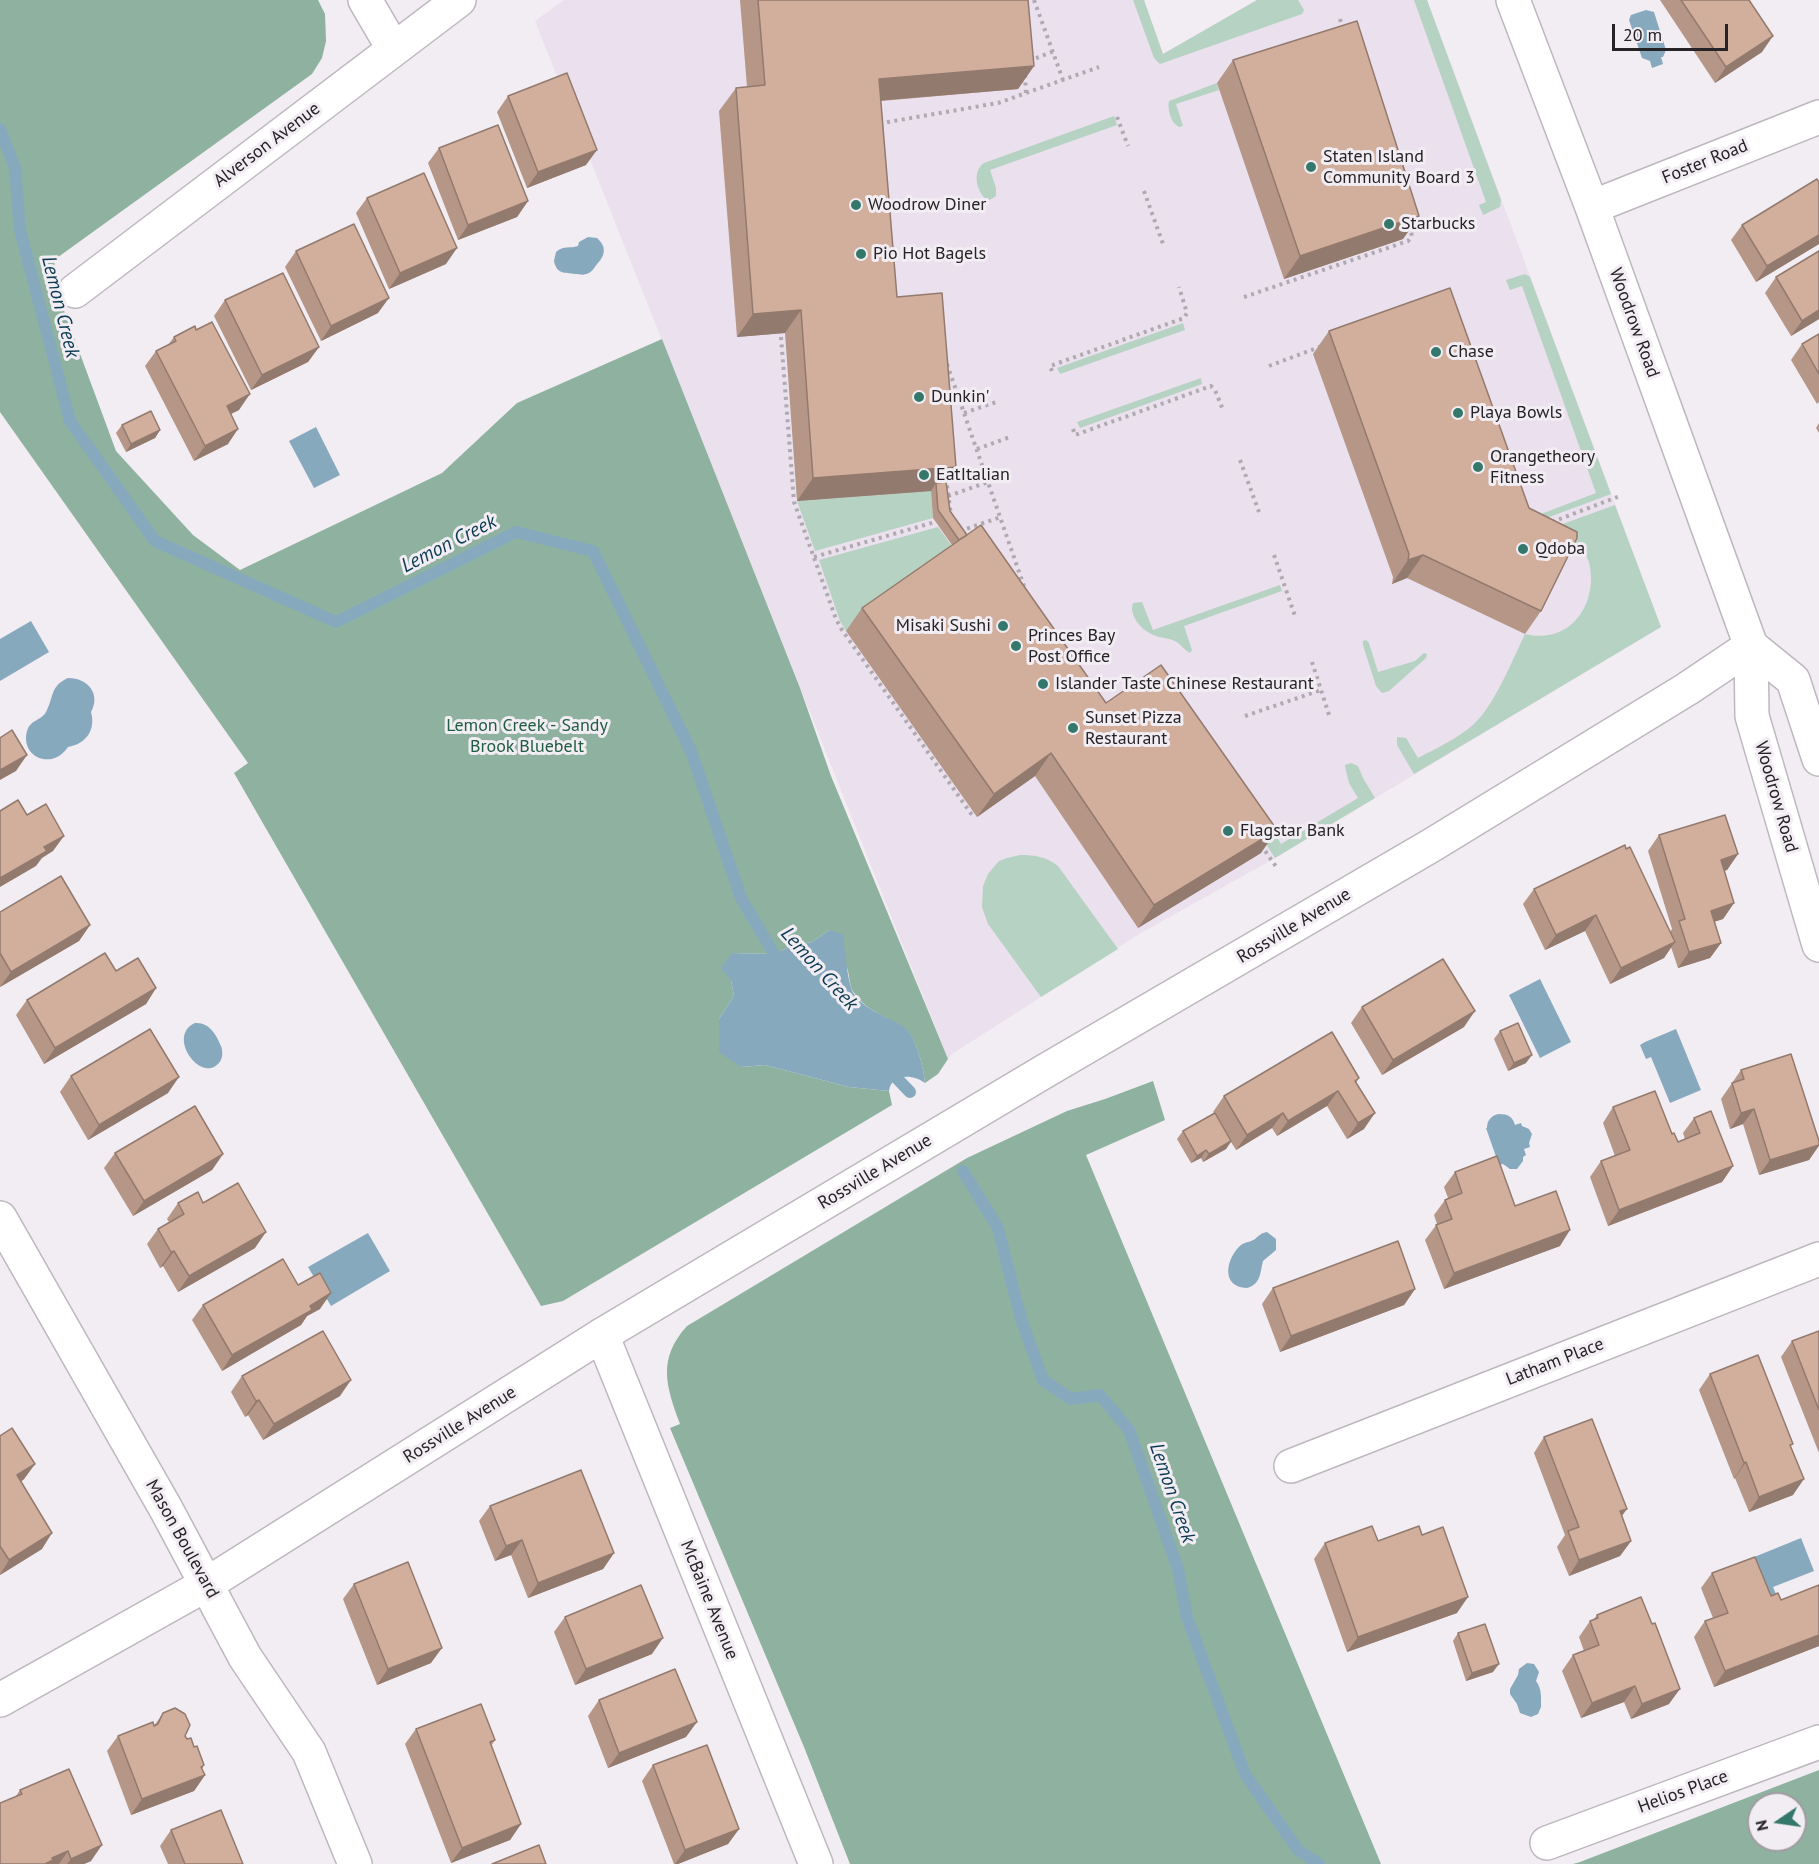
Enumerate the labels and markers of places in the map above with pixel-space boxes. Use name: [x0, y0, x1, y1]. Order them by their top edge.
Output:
place label: Staten Island Community Board 3: [1323, 146, 1475, 188]
marker: Staten Island Community Board 3: [1304, 160, 1318, 174]
place label: Woodrow Diner: [868, 194, 986, 216]
marker: Woodrow Diner: [849, 198, 863, 212]
place label: Starbucks: [1401, 213, 1475, 235]
marker: Starbucks: [1382, 217, 1396, 231]
place label: Pio Hot Bagels: [873, 243, 986, 265]
marker: Pio Hot Bagels: [854, 247, 868, 261]
place label: Chase: [1448, 341, 1494, 363]
marker: Chase: [1429, 345, 1443, 359]
place label: Dunkin': [931, 386, 990, 408]
marker: Dunkin': [912, 390, 926, 404]
place label: Playa Bowls: [1470, 402, 1562, 424]
marker: Playa Bowls: [1451, 406, 1465, 420]
place label: Orangetheory Fitness: [1490, 446, 1595, 488]
marker: Orangetheory Fitness: [1471, 460, 1485, 474]
place label: EatItalian: [936, 464, 1010, 486]
marker: EatItalian: [917, 468, 931, 482]
place label: Qdoba: [1535, 538, 1585, 560]
marker: Qdoba: [1516, 542, 1530, 556]
place label: Misaki Sushi: [896, 615, 991, 637]
marker: Misaki Sushi: [996, 619, 1010, 633]
place label: Princes Bay Post Office: [1028, 625, 1115, 668]
marker: Princes Bay Post Office: [1009, 639, 1023, 653]
place label: Islander Taste Chinese Restaurant: [1055, 673, 1314, 695]
marker: Islander Taste Chinese Restaurant: [1036, 677, 1050, 691]
place label: Sunset Pizza Restaurant: [1085, 707, 1182, 750]
marker: Sunset Pizza Restaurant: [1066, 721, 1080, 735]
place label: Flagstar Bank: [1240, 820, 1345, 842]
marker: Flagstar Bank: [1221, 824, 1235, 838]

